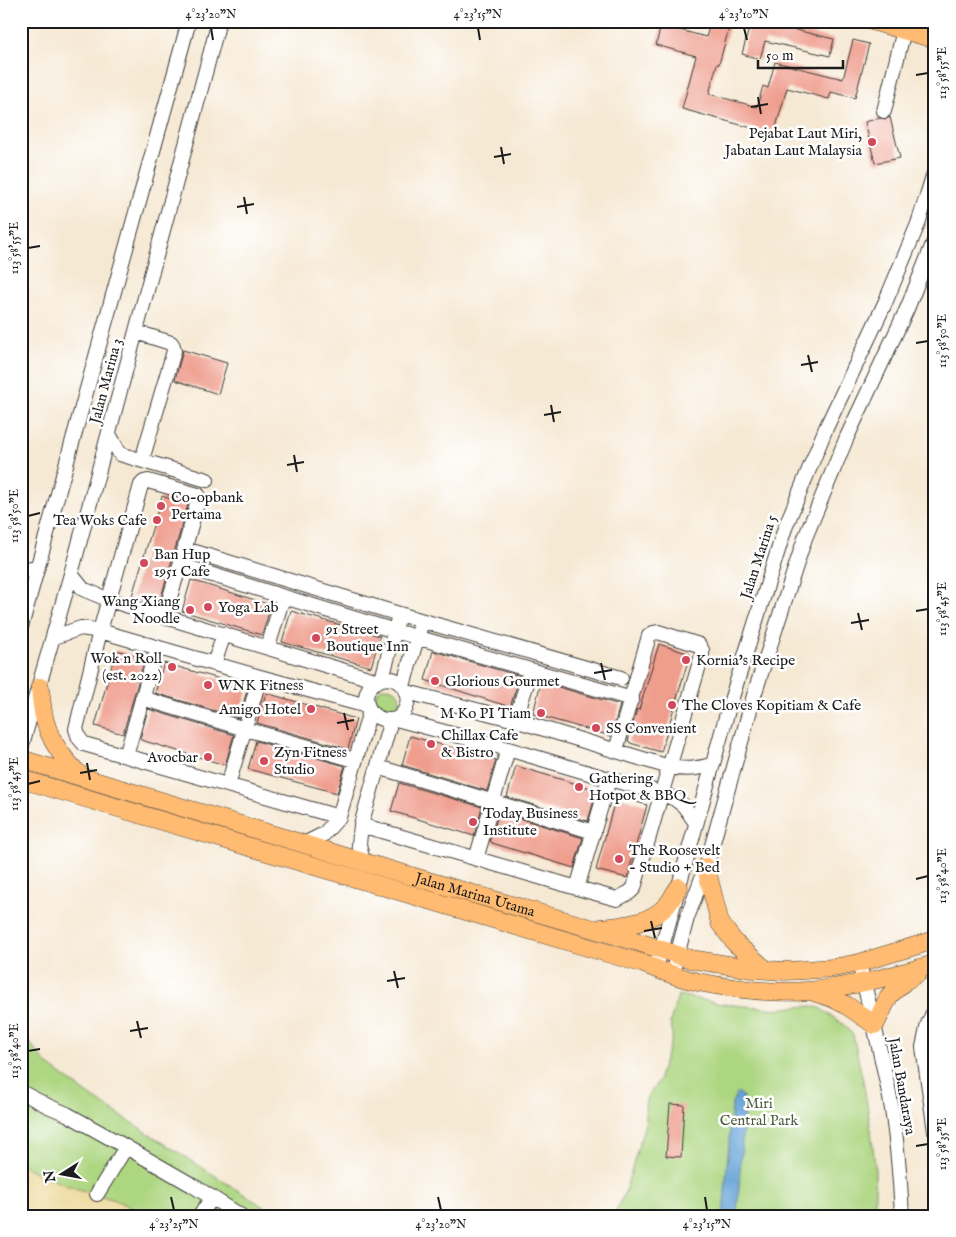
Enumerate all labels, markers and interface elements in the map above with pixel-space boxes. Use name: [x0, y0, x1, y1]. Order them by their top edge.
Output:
text: 4°23'20"N: [186, 7, 237, 22]
text: 4°23'15"N: [454, 7, 503, 22]
text: 4°23'10"N: [719, 7, 769, 22]
scale bar: [758, 38, 844, 70]
text: 50 m: [766, 46, 794, 65]
text: 113°58'55"E: [935, 47, 950, 99]
place label: Pejabat Laut Miri, Jabatan Laut Malaysia: [723, 124, 863, 160]
marker: Pejabat Laut Miri, Jabatan Laut Malaysia: [866, 136, 878, 148]
text: 113°58'55"E: [7, 222, 22, 274]
text: 113°58'50"E: [935, 314, 950, 368]
street label: Jalan Marina 3: [85, 336, 127, 428]
place label: Co-opbank Pertama: [171, 488, 244, 524]
text: 113°58'50"E: [7, 489, 22, 543]
marker: Co-opbank Pertama: [155, 500, 167, 512]
place label: Tea Woks Cafe: [53, 511, 147, 530]
street label: Jalan Marina 5: [736, 512, 782, 603]
marker: Tea Woks Cafe: [151, 514, 163, 526]
place label: Ban Hup 1951 Cafe: [154, 545, 210, 581]
marker: Ban Hup 1951 Cafe: [138, 557, 150, 569]
text: 113°58'45"E: [935, 582, 950, 636]
place label: Wang Xiang Noodle: [102, 592, 181, 628]
place label: Yoga Lab: [218, 598, 278, 617]
marker: Yoga Lab: [202, 601, 214, 613]
marker: Wang Xiang Noodle: [184, 604, 196, 616]
place label: 91 Street Boutique Inn: [325, 620, 409, 656]
marker: 91 Street Boutique Inn: [310, 632, 322, 644]
place label: Wok n Roll (est. 2022): [90, 649, 163, 685]
place label: Kornia's Recipe: [696, 651, 795, 670]
marker: Kornia's Recipe: [680, 654, 692, 666]
marker: Wok n Roll (est. 2022): [166, 661, 178, 673]
place label: Glorious Gourmet: [445, 672, 560, 691]
marker: Glorious Gourmet: [429, 675, 441, 687]
place label: WNK Fitness: [218, 676, 303, 695]
marker: WNK Fitness: [202, 679, 214, 691]
place label: The Cloves Kopitiam & Cafe: [682, 696, 861, 715]
marker: The Cloves Kopitiam & Cafe: [666, 699, 678, 711]
place label: Amigo Hotel: [218, 700, 302, 719]
marker: Amigo Hotel: [305, 703, 317, 715]
place label: M Ko PI Tiam: [440, 704, 531, 723]
marker: M Ko PI Tiam: [535, 707, 547, 719]
place label: SS Convenient: [606, 719, 697, 738]
marker: SS Convenient: [590, 722, 602, 734]
place label: Chillax Cafe & Bistro: [441, 726, 519, 762]
marker: Chillax Cafe & Bistro: [425, 738, 437, 750]
place label: Zyn Fitness Studio: [274, 743, 347, 779]
place label: Avocbar: [146, 748, 198, 767]
marker: Avocbar: [202, 751, 214, 763]
marker: Zyn Fitness Studio: [258, 755, 270, 767]
text: 113°58'45"E: [7, 757, 22, 811]
place label: Gathering Hotpot & BBQ: [589, 769, 697, 805]
marker: Gathering Hotpot & BBQ: [573, 781, 585, 793]
place label: Today Business Institute: [483, 804, 578, 840]
marker: Today Business Institute: [467, 816, 479, 828]
place label: The Roosevelt - Studio + Bed: [629, 841, 721, 877]
text: 113°58'40"E: [935, 848, 950, 904]
marker: The Roosevelt - Studio + Bed: [613, 853, 625, 865]
street label: Jalan Marina Utama: [411, 868, 538, 921]
text: 113°58'40"E: [7, 1023, 22, 1079]
street label: Jalan Bandaraya: [884, 1034, 920, 1137]
park label: Miri Central Park: [720, 1094, 799, 1130]
text: 113°58'35"E: [935, 1118, 950, 1170]
north arrow: [38, 1150, 88, 1200]
text: N: [40, 1169, 60, 1185]
text: 4°23'25"N: [149, 1217, 199, 1232]
text: 4°23'20"N: [416, 1217, 467, 1232]
text: 4°23'15"N: [683, 1217, 732, 1232]

